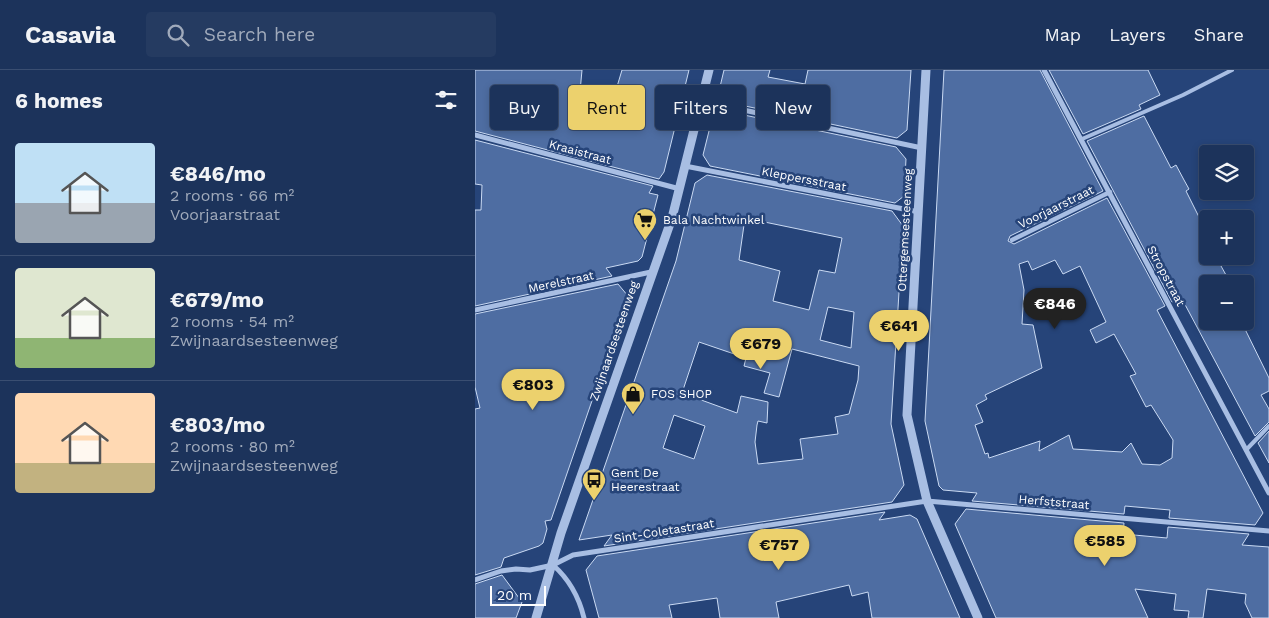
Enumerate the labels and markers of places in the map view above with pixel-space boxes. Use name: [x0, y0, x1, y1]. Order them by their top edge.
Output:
supermarket icon: Bala Nachtwinkel: [632, 207, 658, 241]
place label: Bala Nachtwinkel: [663, 213, 765, 227]
pin: €846: [1025, 288, 1085, 330]
pin: €641: [869, 310, 929, 352]
pin: €679: [731, 328, 791, 370]
pin: €803: [503, 368, 563, 411]
shop icon: FOS SHOP: [620, 381, 646, 415]
place label: FOS SHOP: [651, 387, 712, 401]
place label: Gent De Heerestraat: [611, 466, 680, 494]
bus stop icon: Gent De Heerestraat: [581, 467, 607, 501]
pin: €585: [1075, 524, 1135, 567]
pin: €757: [749, 528, 809, 571]

